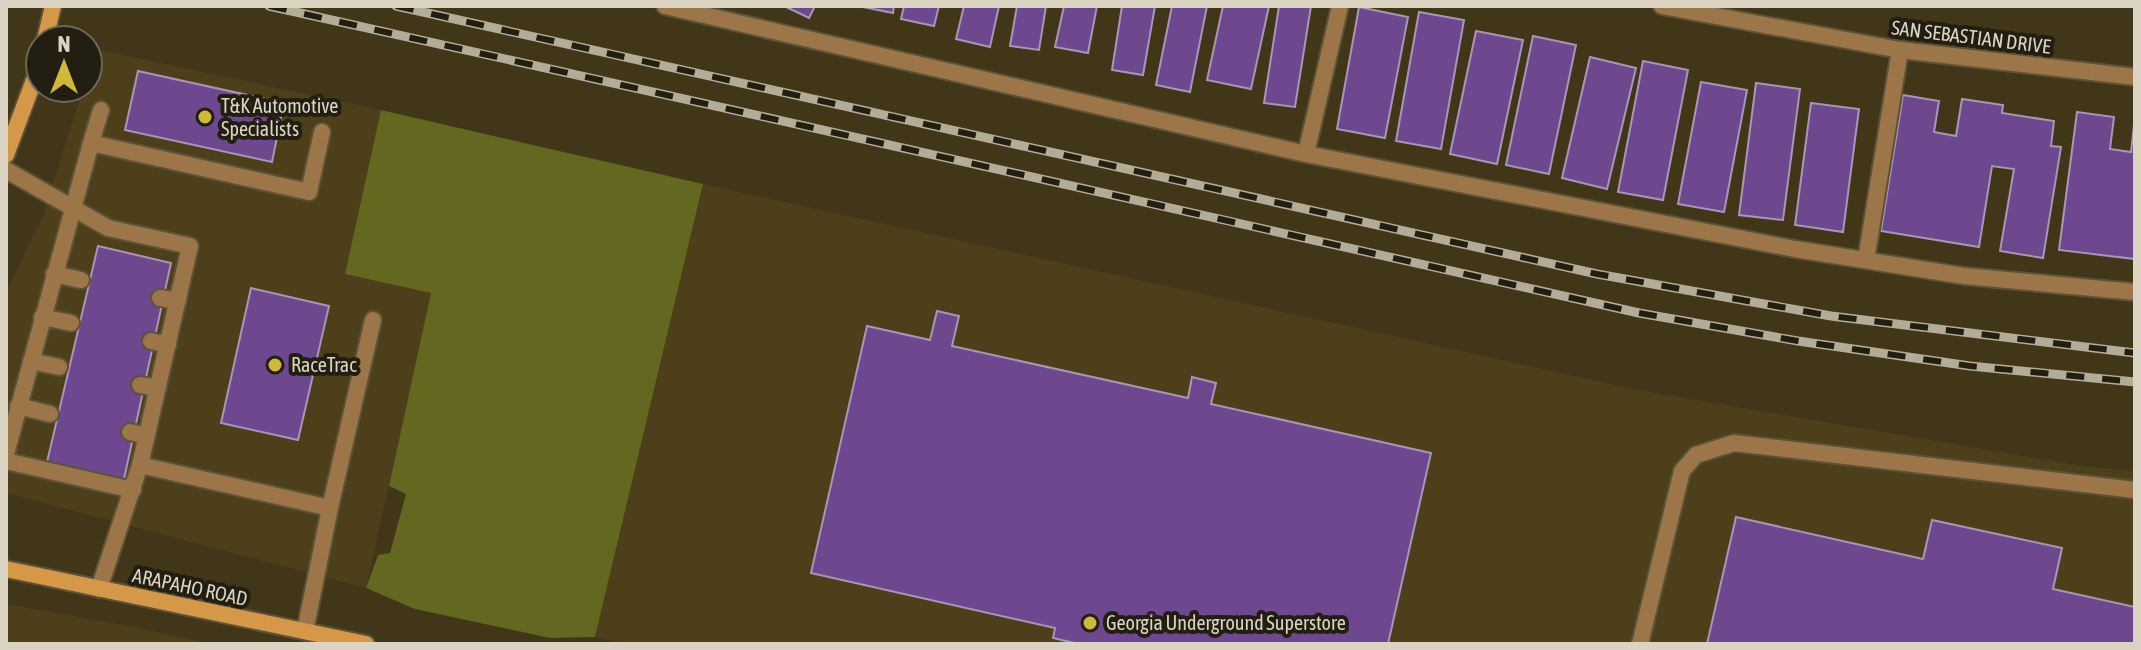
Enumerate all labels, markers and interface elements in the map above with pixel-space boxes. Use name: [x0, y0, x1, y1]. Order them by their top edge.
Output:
street label: SAN SEBASTIAN DRIVE: [1890, 15, 2052, 58]
north arrow: [24, 24, 104, 104]
text: N: [58, 31, 70, 57]
place label: T&K Automotive Specialists: [221, 94, 338, 140]
marker: T&K Automotive Specialists: [196, 108, 214, 126]
place label: RaceTrac: [291, 353, 357, 376]
marker: RaceTrac: [266, 356, 284, 374]
street label: ARAPAHO ROAD: [131, 563, 250, 610]
place label: Georgia Underground Superstore: [1106, 611, 1346, 634]
marker: Georgia Underground Superstore: [1081, 614, 1099, 632]

